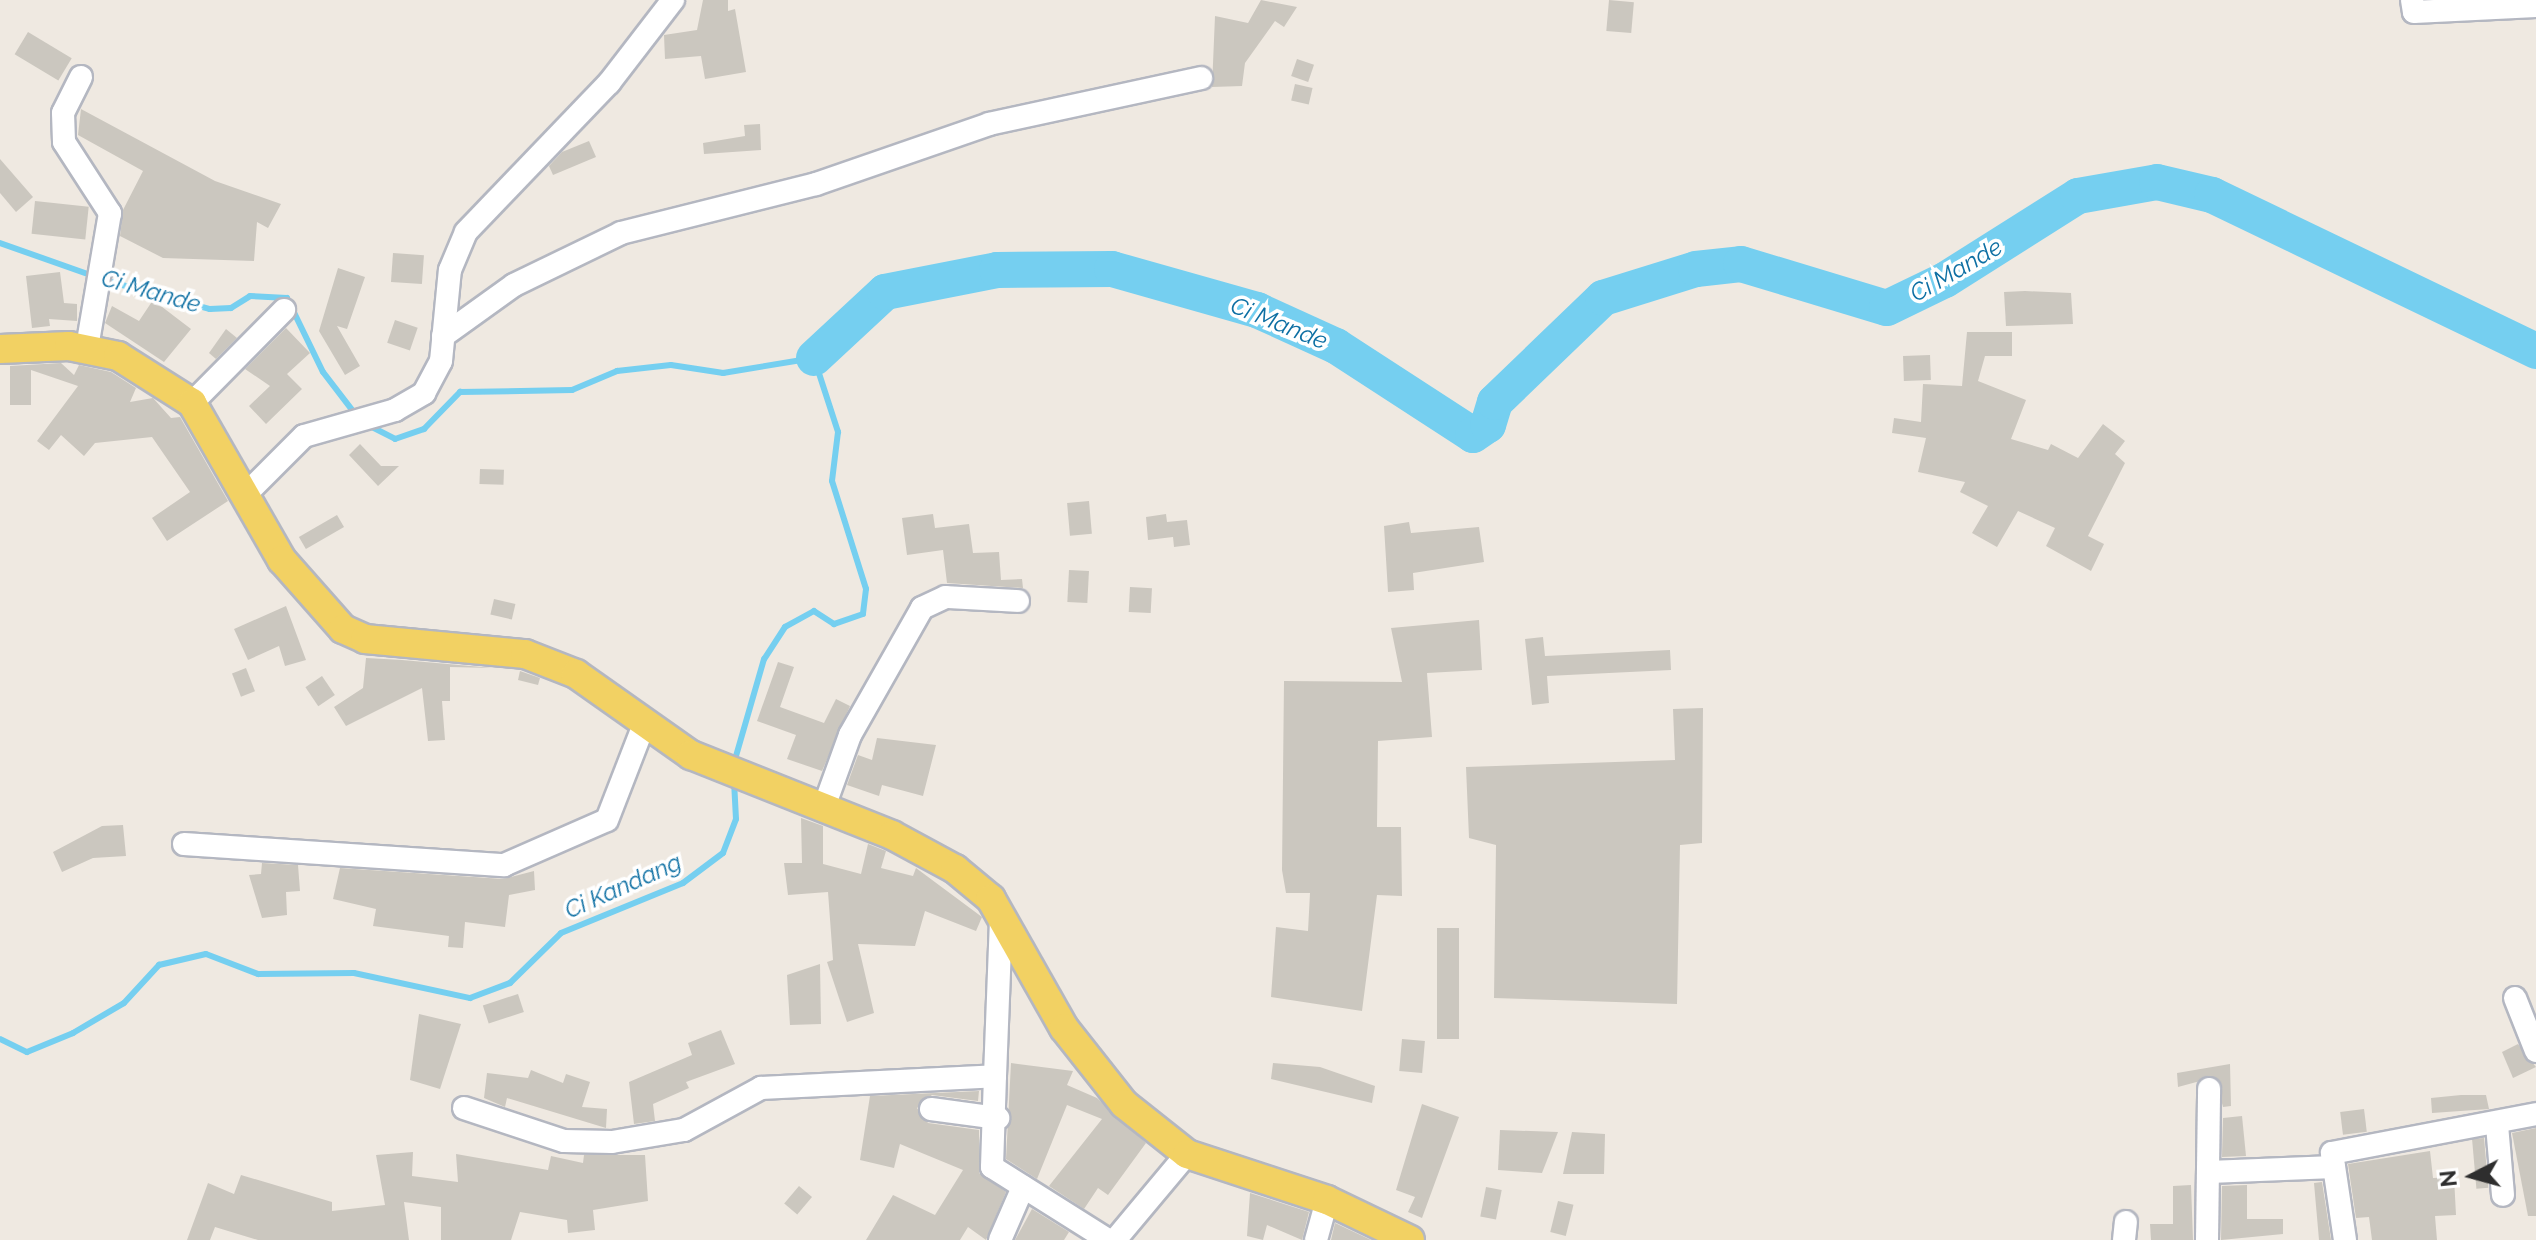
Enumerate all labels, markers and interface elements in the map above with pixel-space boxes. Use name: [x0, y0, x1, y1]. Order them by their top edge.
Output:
water label: Ci Mande: [1905, 232, 2007, 308]
water label: Ci Mande: [98, 263, 204, 319]
water label: Ci Mande: [1226, 291, 1332, 355]
water label: Ci Kandang: [560, 847, 686, 925]
north arrow: [2432, 1136, 2512, 1216]
text: N: [2434, 1169, 2462, 1188]

